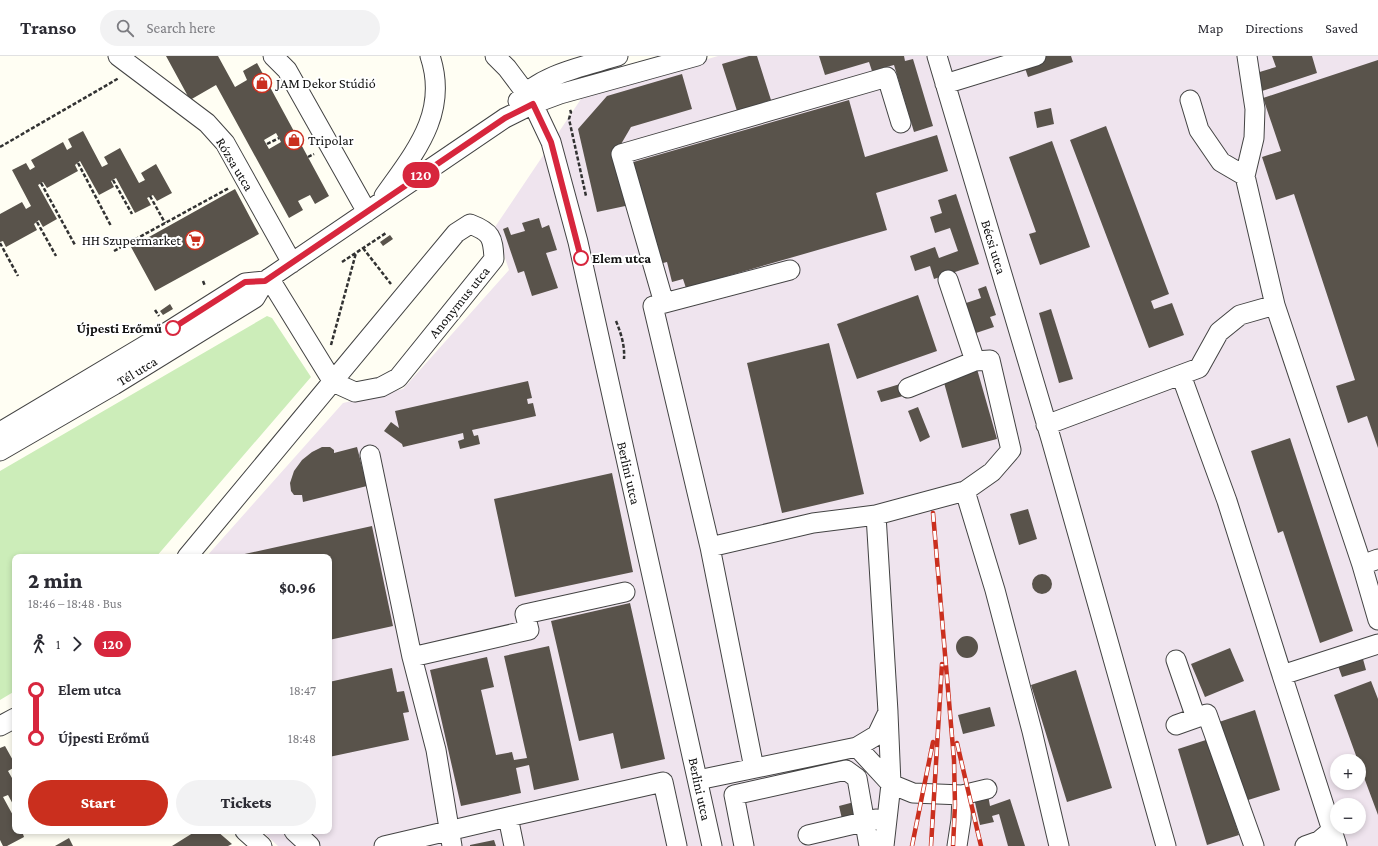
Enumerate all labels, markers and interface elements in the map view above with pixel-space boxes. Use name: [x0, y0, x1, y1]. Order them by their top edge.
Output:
search box: [100, 10, 380, 46]
text: Transo: [20, 17, 76, 38]
icon: search: [114, 17, 136, 39]
text: Search here: [146, 20, 215, 36]
text: Map: [1198, 20, 1223, 36]
text: Directions: [1245, 20, 1303, 36]
text: Saved: [1325, 20, 1358, 36]
shop icon: JAM Dekor Stúdió: [251, 72, 273, 94]
place label: JAM Dekor Stúdió: [274, 75, 376, 91]
shop icon: Tripolar: [283, 129, 305, 151]
place label: Tripolar: [308, 132, 354, 148]
street label: Rózsa utca: [213, 134, 257, 194]
line badge: 120: [398, 162, 444, 188]
text: 120: [411, 167, 431, 183]
street label: Bécsi utca: [978, 218, 1010, 276]
supermarket icon: HH Szupermarket: [184, 229, 206, 251]
place label: HH Szupermarket: [82, 232, 181, 248]
marker: Elem utca: [573, 250, 589, 266]
place label: Elem utca: [592, 250, 651, 266]
street label: Anonymus utca: [425, 263, 493, 341]
place label: Újpesti Erőmű: [77, 320, 162, 337]
marker: Újpesti Erőmű: [165, 320, 181, 336]
street label: Tél utca: [114, 353, 160, 389]
street label: Berlini utca: [614, 440, 644, 507]
text: 2 min: [28, 568, 82, 593]
text: $0.96: [279, 580, 316, 596]
text: 18:46 – 18:48 · Bus: [28, 596, 122, 611]
icon: walk: [28, 633, 50, 655]
icon: forward: [66, 633, 88, 655]
text: 120: [102, 636, 123, 652]
text: 1: [56, 637, 60, 652]
text: Elem utca: [58, 682, 121, 698]
text: 18:47: [289, 683, 316, 698]
text: Újpesti Erőmű: [58, 730, 150, 746]
text: 18:48: [288, 731, 316, 746]
map controls: [1330, 754, 1366, 834]
button: +: [1330, 754, 1366, 790]
street label: Berlini utca: [686, 756, 715, 823]
button: Start: [28, 780, 168, 826]
button: Tickets: [176, 780, 316, 826]
button: −: [1330, 798, 1366, 834]

